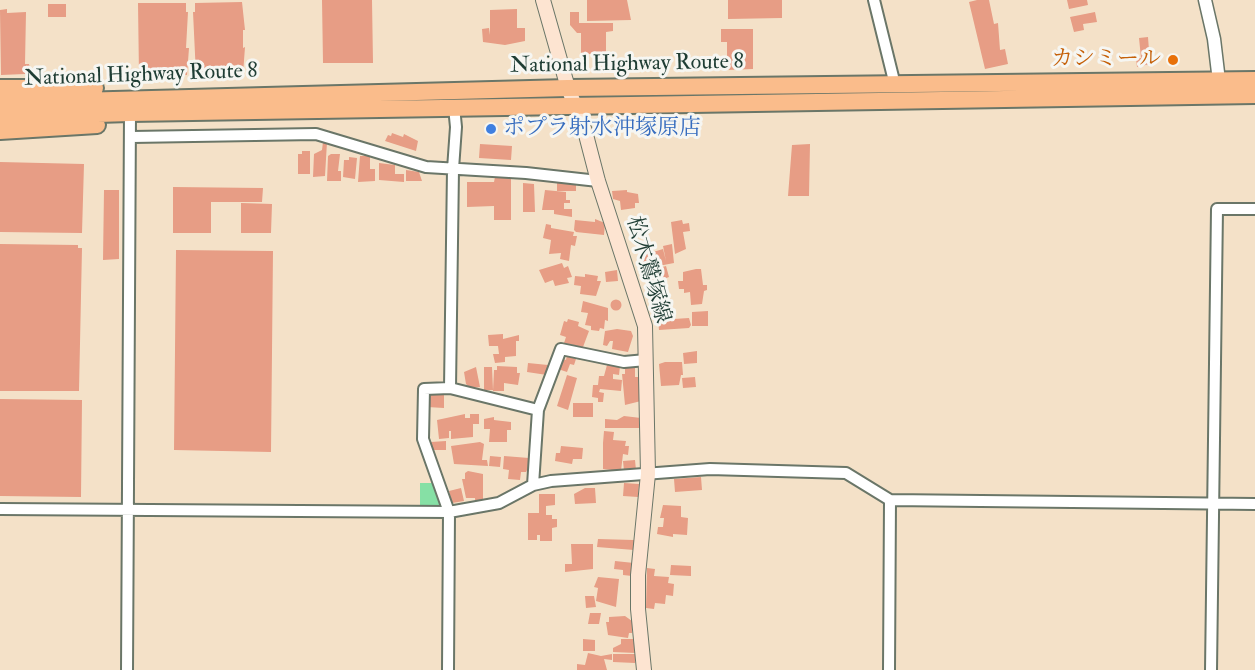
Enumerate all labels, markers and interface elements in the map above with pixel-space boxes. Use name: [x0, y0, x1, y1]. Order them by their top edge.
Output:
place label: カシミール: [1051, 47, 1161, 73]
street label: National Highway Route 8: [510, 50, 744, 80]
marker: カシミール: [1166, 53, 1180, 67]
street label: National Highway Route 8: [24, 59, 258, 93]
place label: ポプラ射水沖塚原店: [503, 116, 701, 142]
marker: ポプラ射水沖塚原店: [484, 122, 498, 136]
street label: 松木鷲塚線: [619, 213, 675, 327]

